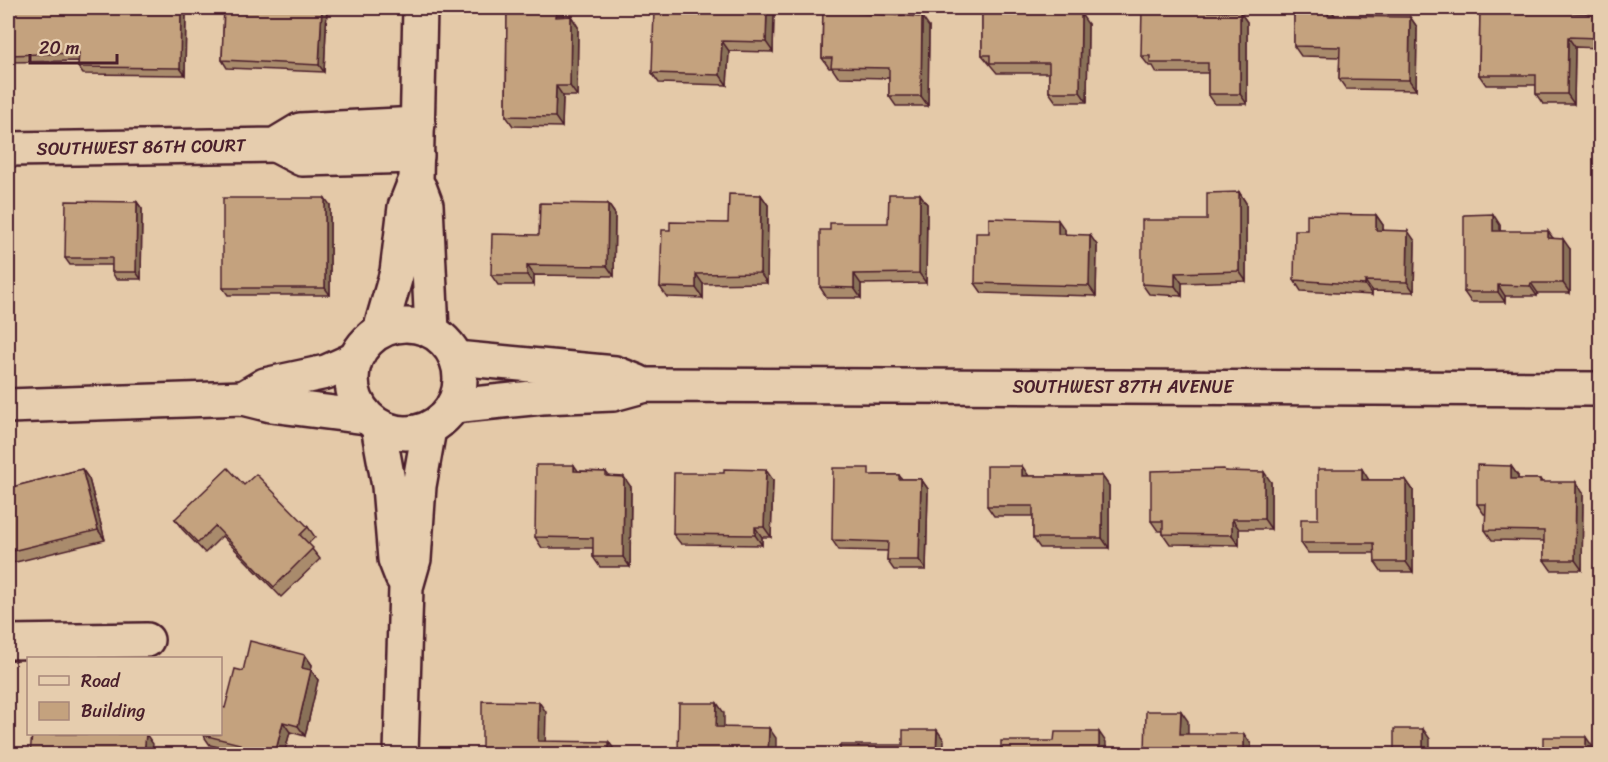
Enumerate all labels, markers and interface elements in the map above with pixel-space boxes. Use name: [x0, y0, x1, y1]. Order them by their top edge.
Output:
scale bar: [30, 27, 117, 65]
text: 20 m: [39, 32, 79, 64]
street label: SOUTHWEST 86TH COURT: [36, 129, 247, 165]
street label: SOUTHWEST 87TH AVENUE: [1013, 371, 1234, 403]
legend: [27, 657, 222, 735]
text: Road: [81, 665, 121, 697]
text: Building: [81, 695, 145, 727]

